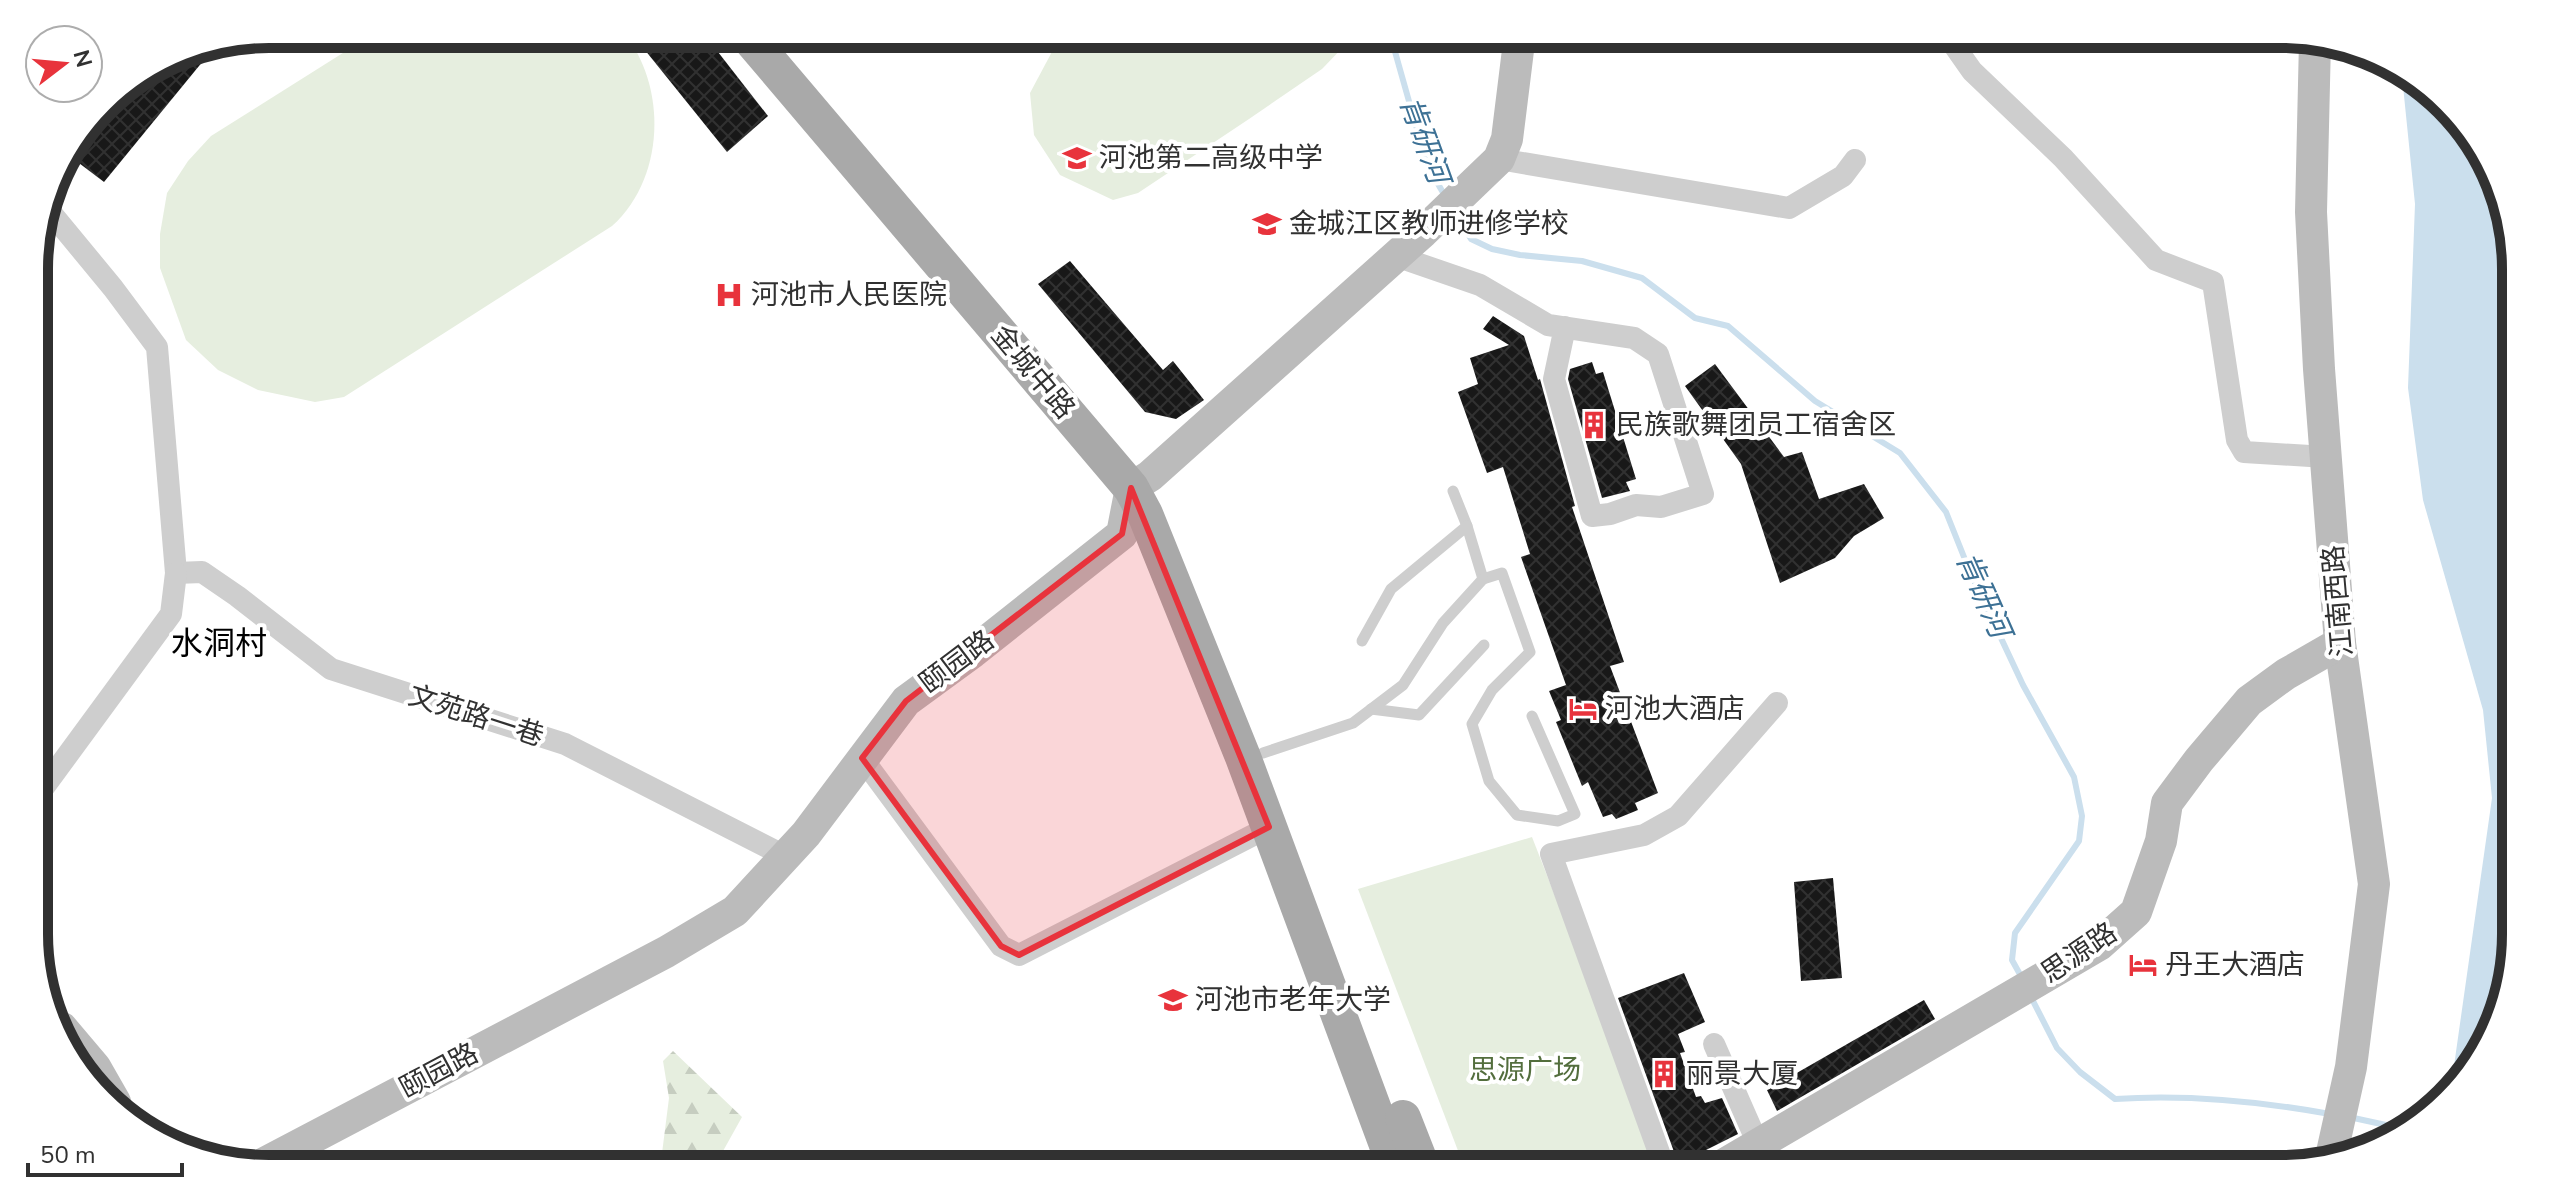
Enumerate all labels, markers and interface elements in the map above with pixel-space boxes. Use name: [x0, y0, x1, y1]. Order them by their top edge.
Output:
north arrow: [24, 24, 104, 104]
text: N: [66, 47, 99, 71]
water label: 肯研河: [1389, 91, 1460, 194]
place label: 河池第二高级中学: [1099, 139, 1323, 177]
school or university icon: 河池第二高级中学: [1062, 143, 1092, 173]
place label: 金城江区教师进修学校: [1289, 205, 1569, 243]
school or university icon: 金城江区教师进修学校: [1252, 209, 1282, 239]
place label: 河池市人民医院: [751, 276, 947, 314]
hospital icon: 河池市人民医院: [714, 280, 744, 310]
street label: 金城中路: [982, 317, 1084, 427]
place label: 民族歌舞团员工宿舍区: [1616, 406, 1896, 444]
building icon: 民族歌舞团员工宿舍区: [1579, 410, 1609, 440]
street label: 江南西路: [2314, 544, 2362, 658]
water label: 肯研河: [1946, 546, 2022, 649]
district label: 水洞村: [171, 622, 267, 665]
street label: 颐园路: [912, 622, 1002, 702]
street label: 文苑路一巷: [404, 676, 548, 756]
place label: 河池大酒店: [1605, 690, 1745, 728]
hotel icon: 河池大酒店: [1568, 694, 1598, 724]
street label: 思源路: [2034, 914, 2124, 992]
place label: 丹王大酒店: [2165, 946, 2305, 984]
hotel icon: 丹王大酒店: [2128, 950, 2158, 980]
place label: 河池市老年大学: [1195, 981, 1391, 1019]
school or university icon: 河池市老年大学: [1158, 985, 1188, 1015]
street label: 颐园路: [393, 1035, 485, 1107]
park label: 思源广场: [1469, 1051, 1581, 1089]
place label: 丽景大厦: [1686, 1055, 1798, 1093]
building icon: 丽景大厦: [1649, 1059, 1679, 1089]
scale bar: [28, 1127, 182, 1177]
text: 50 m: [40, 1139, 96, 1171]

